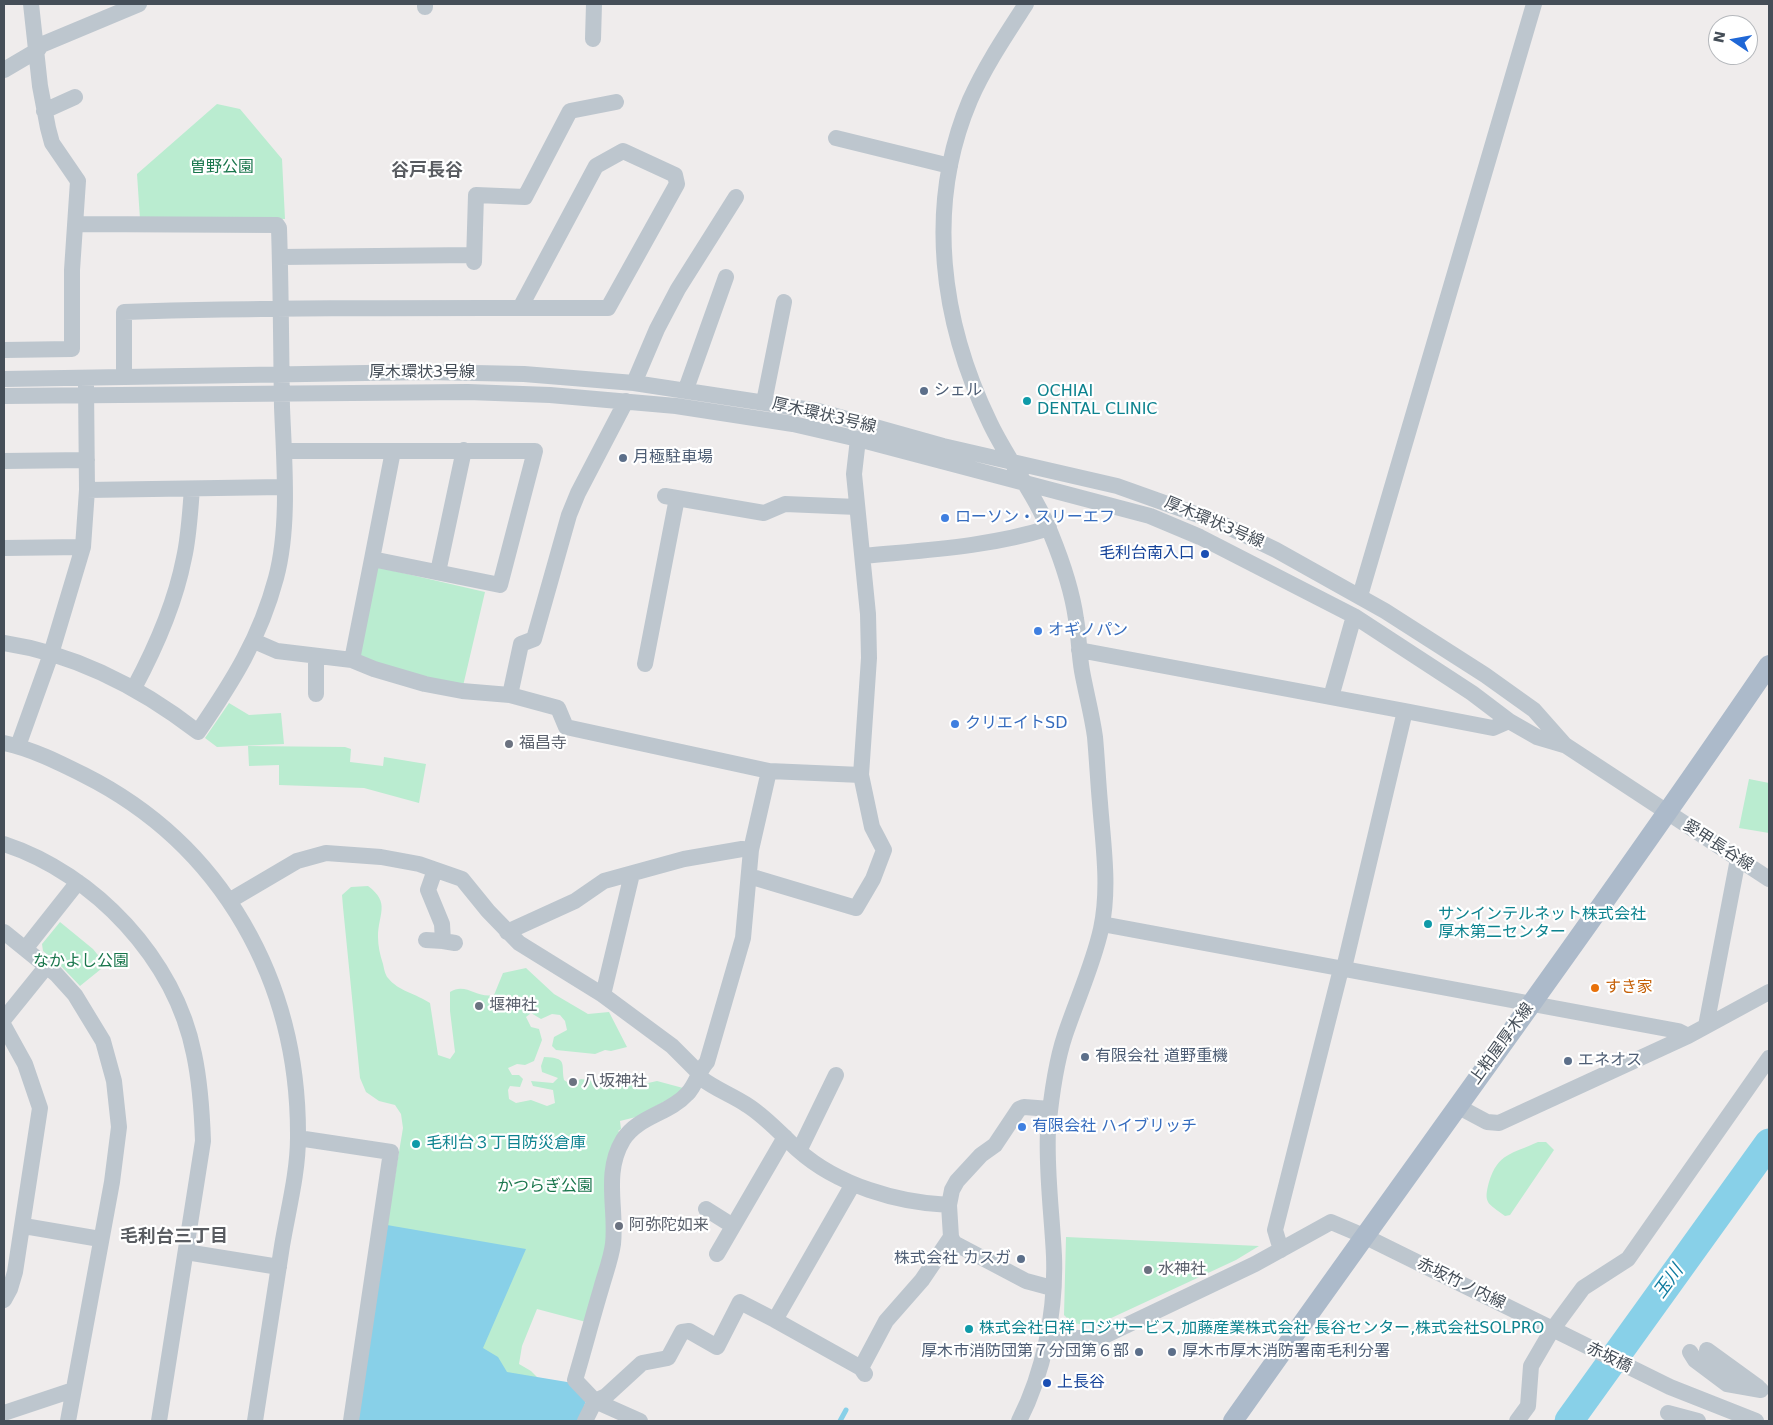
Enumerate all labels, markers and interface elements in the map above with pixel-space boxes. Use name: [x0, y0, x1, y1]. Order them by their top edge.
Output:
north arrow: [1708, 15, 1758, 65]
text: N: [1710, 30, 1728, 44]
park label: 曽野公園: [190, 158, 254, 178]
district label: 谷戸長谷: [391, 160, 463, 182]
street label: 厚木環状3号線: [369, 363, 475, 383]
place label: シェル: [934, 381, 982, 401]
place label: OCHIAI DENTAL CLINIC: [1037, 382, 1158, 420]
marker: シェル: [918, 385, 930, 397]
street label: 厚木環状3号線: [770, 395, 878, 437]
marker: OCHIAI DENTAL CLINIC: [1021, 395, 1033, 407]
place label: 月極駐車場: [633, 448, 713, 468]
marker: 月極駐車場: [617, 452, 629, 464]
street label: 厚木環状3号線: [1161, 493, 1267, 553]
place label: ローソン・スリーエフ: [955, 508, 1115, 528]
marker: ローソン・スリーエフ: [939, 512, 951, 524]
place label: 毛利台南入口: [1099, 544, 1195, 564]
marker: 毛利台南入口: [1199, 548, 1211, 560]
place label: オギノパン: [1048, 621, 1128, 641]
marker: オギノパン: [1032, 625, 1044, 637]
place label: クリエイトSD: [965, 714, 1067, 734]
marker: クリエイトSD: [949, 718, 961, 730]
place label: 福昌寺: [519, 734, 567, 754]
marker: 福昌寺: [503, 738, 515, 750]
street label: 愛甲長谷線: [1679, 816, 1757, 876]
place label: サンインテルネット株式会社 厚木第二センター: [1438, 905, 1646, 943]
marker: サンインテルネット株式会社 厚木第二センター: [1422, 918, 1434, 930]
park label: なかよし公園: [33, 952, 129, 972]
place label: すき家: [1605, 978, 1653, 998]
marker: すき家: [1589, 982, 1601, 994]
place label: 堰神社: [489, 996, 537, 1016]
marker: 堰神社: [473, 1000, 485, 1012]
street label: 上粕屋厚木線: [1466, 1000, 1538, 1088]
place label: 有限会社 道野重機: [1095, 1047, 1228, 1067]
marker: 有限会社 道野重機: [1079, 1051, 1091, 1063]
place label: エネオス: [1578, 1051, 1642, 1071]
marker: エネオス: [1562, 1055, 1574, 1067]
place label: 八坂神社: [583, 1072, 647, 1092]
marker: 八坂神社: [567, 1076, 579, 1088]
place label: 有限会社 ハイブリッチ: [1032, 1117, 1197, 1137]
marker: 有限会社 ハイブリッチ: [1016, 1121, 1028, 1133]
place label: 毛利台３丁目防災倉庫: [426, 1134, 586, 1154]
marker: 毛利台３丁目防災倉庫: [410, 1138, 422, 1150]
park label: かつらぎ公園: [497, 1177, 593, 1197]
place label: 阿弥陀如来: [629, 1216, 709, 1236]
marker: 阿弥陀如来: [613, 1220, 625, 1232]
district label: 毛利台三丁目: [120, 1226, 228, 1248]
place label: 株式会社 カスガ: [894, 1249, 1011, 1269]
marker: 株式会社 カスガ: [1015, 1253, 1027, 1265]
street label: 赤坂竹ノ内線: [1414, 1254, 1508, 1314]
place label: 水神社: [1158, 1260, 1206, 1280]
water label: 玉川: [1650, 1261, 1688, 1303]
marker: 水神社: [1142, 1264, 1154, 1276]
place label: 株式会社日祥 ロジサービス,加藤産業株式会社 長谷センター,株式会社SOLPRO: [979, 1319, 1544, 1339]
marker: 株式会社日祥 ロジサービス,加藤産業株式会社 長谷センター,株式会社SOLPRO: [963, 1323, 975, 1335]
street label: 赤坂橋: [1583, 1339, 1635, 1377]
place label: 厚木市消防団第７分団第６部: [921, 1342, 1129, 1362]
place label: 厚木市厚木消防署南毛利分署: [1182, 1342, 1390, 1362]
marker: 厚木市消防団第７分団第６部: [1133, 1346, 1145, 1358]
marker: 厚木市厚木消防署南毛利分署: [1166, 1346, 1178, 1358]
place label: 上長谷: [1057, 1373, 1105, 1393]
marker: 上長谷: [1041, 1377, 1053, 1389]

